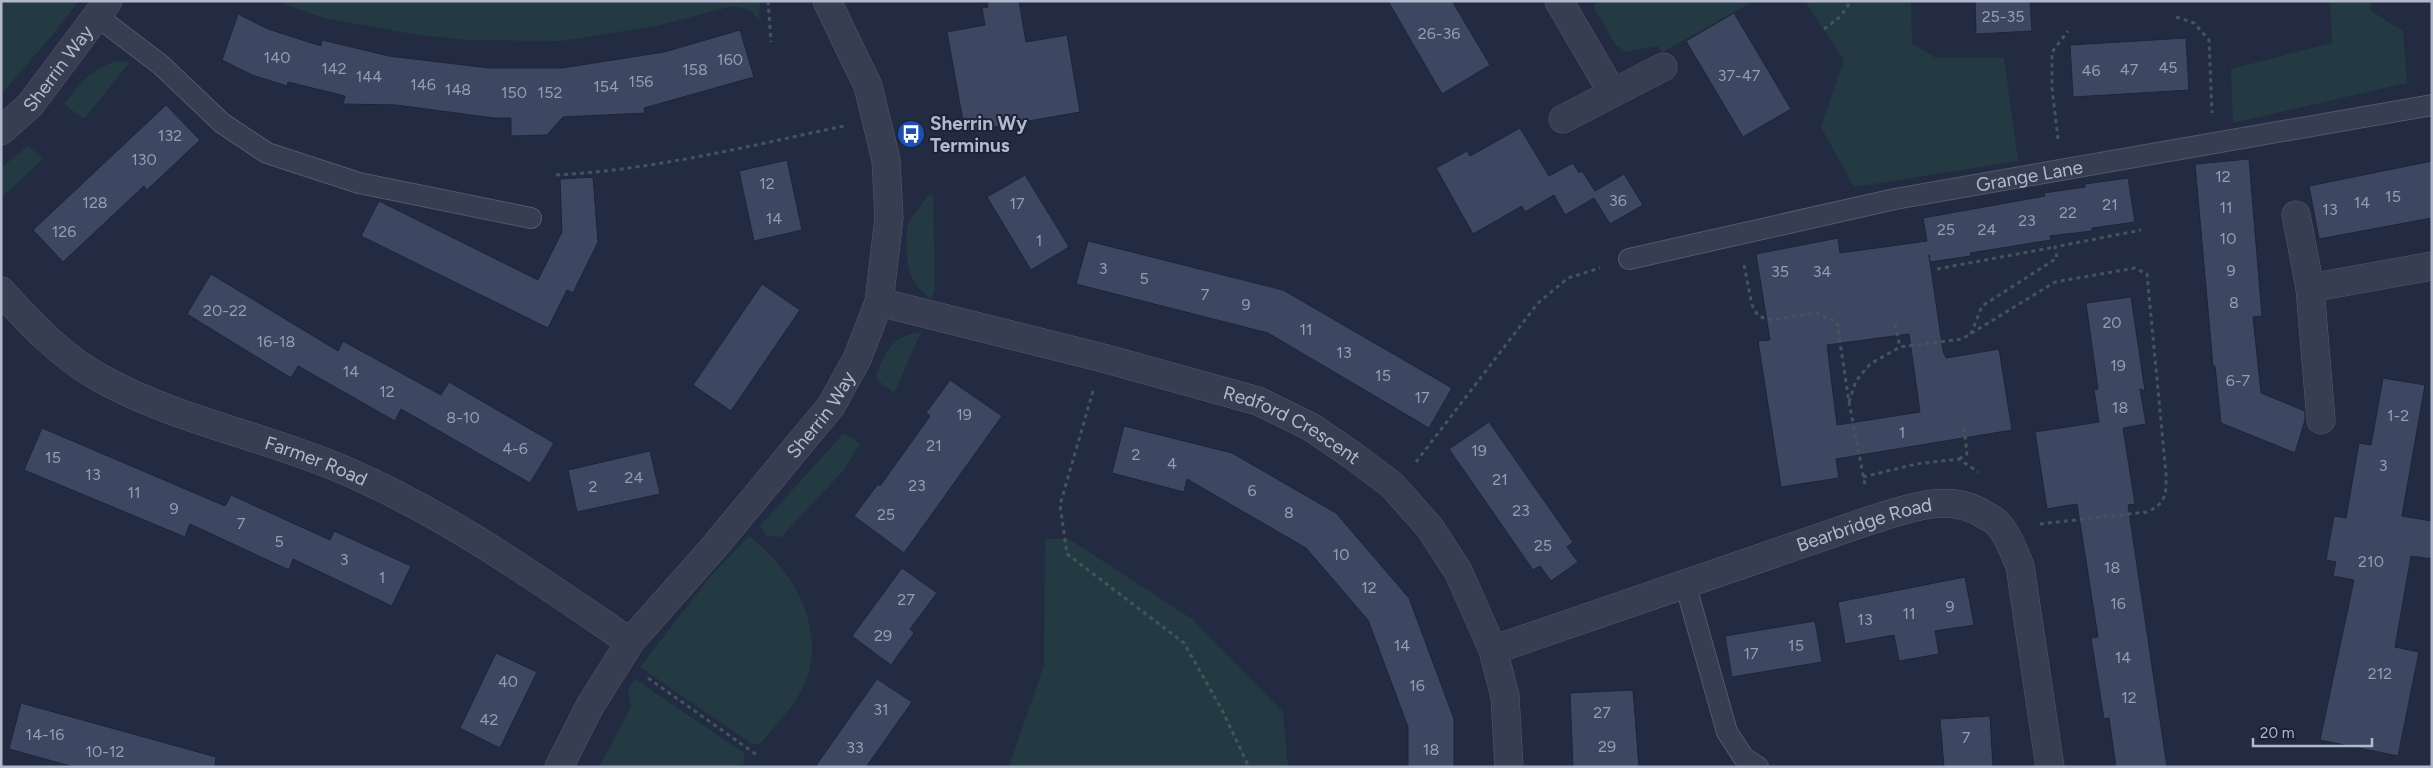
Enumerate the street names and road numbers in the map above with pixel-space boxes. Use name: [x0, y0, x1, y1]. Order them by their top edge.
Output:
street label: Sherrin Way: [18, 21, 98, 116]
street label: Grange Lane: [1974, 155, 2085, 197]
street label: Sherrin Way: [782, 367, 860, 463]
street label: Redford Crescent: [1221, 381, 1364, 469]
street label: Farmer Road: [262, 431, 371, 491]
street label: Bearbridge Road: [1793, 493, 1934, 557]

